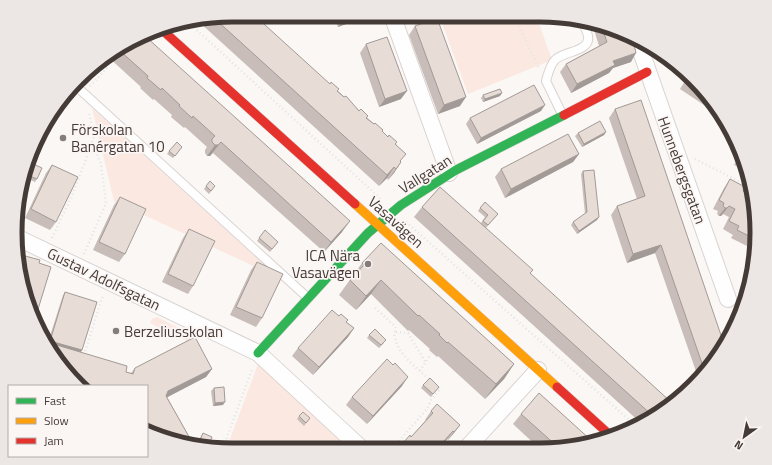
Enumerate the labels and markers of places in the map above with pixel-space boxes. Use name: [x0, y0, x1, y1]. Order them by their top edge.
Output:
place label: Förskolan Banérgatan 10: [71, 118, 165, 158]
marker: Förskolan Banérgatan 10: [58, 133, 68, 143]
place label: ICA Nära Vasavägen: [292, 244, 360, 284]
marker: ICA Nära Vasavägen: [363, 259, 373, 269]
place label: Berzeliusskolan: [124, 320, 223, 343]
marker: Berzeliusskolan: [111, 326, 121, 336]

